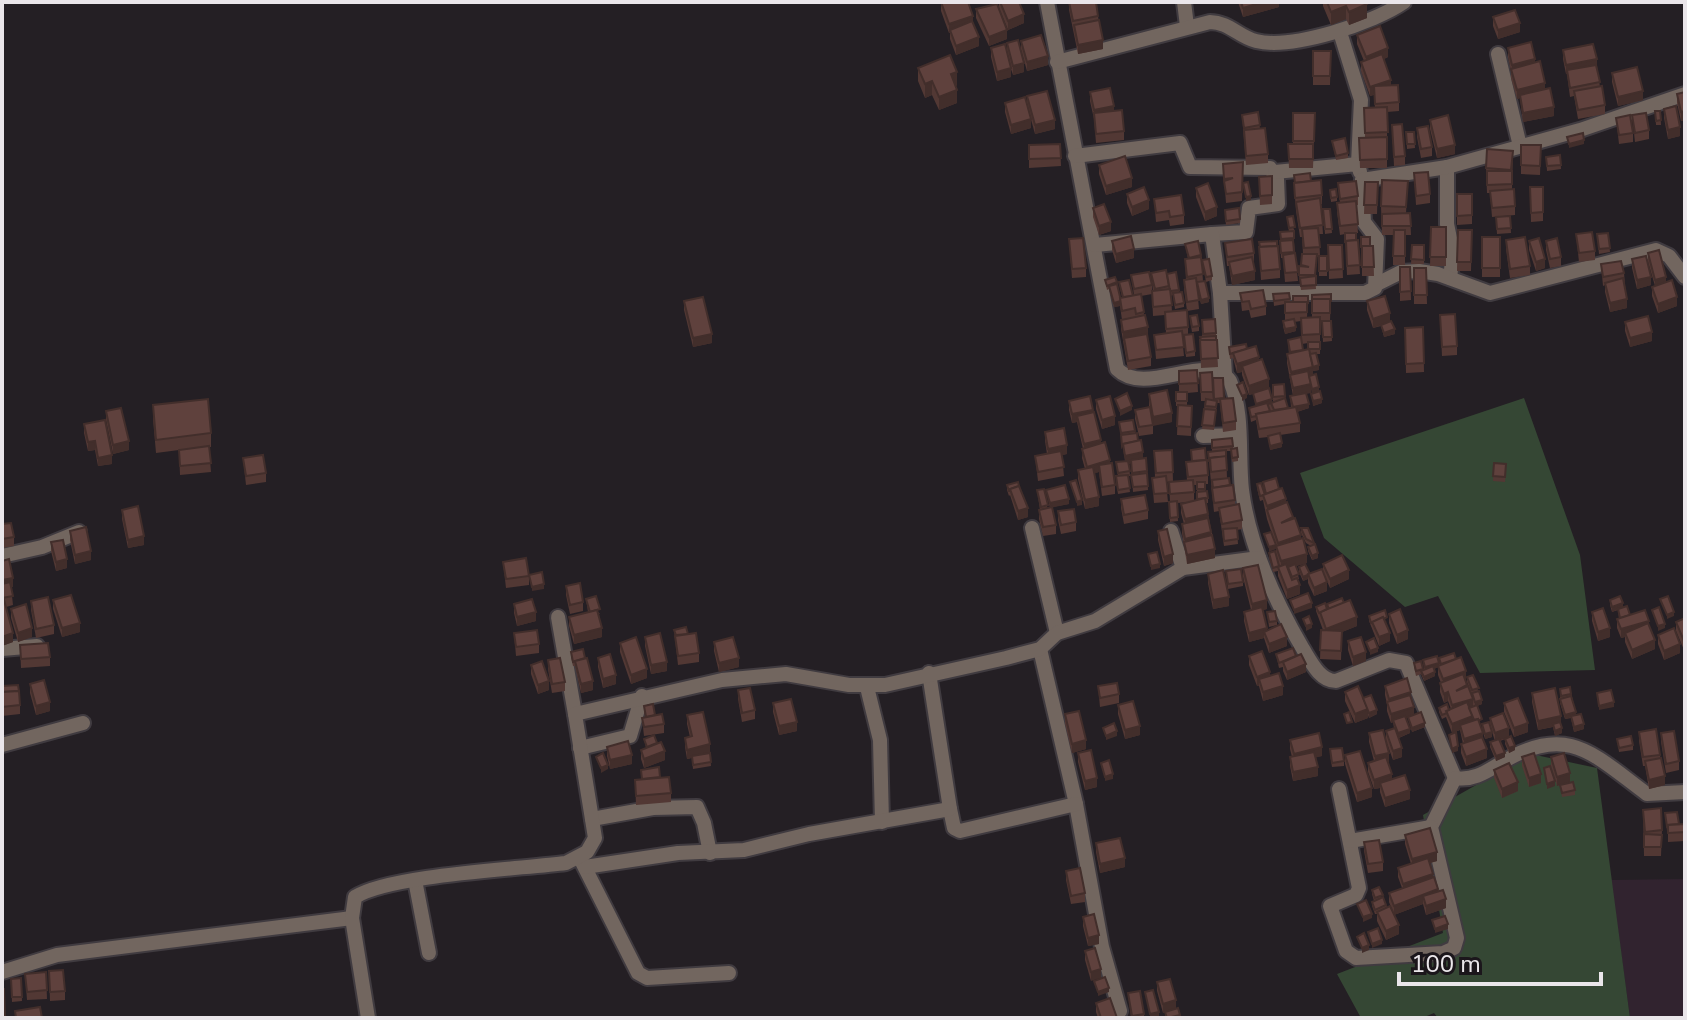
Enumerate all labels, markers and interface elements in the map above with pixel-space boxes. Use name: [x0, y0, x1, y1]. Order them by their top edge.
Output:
scale bar: [1399, 936, 1601, 986]
text: 100 m: [1411, 948, 1481, 980]

